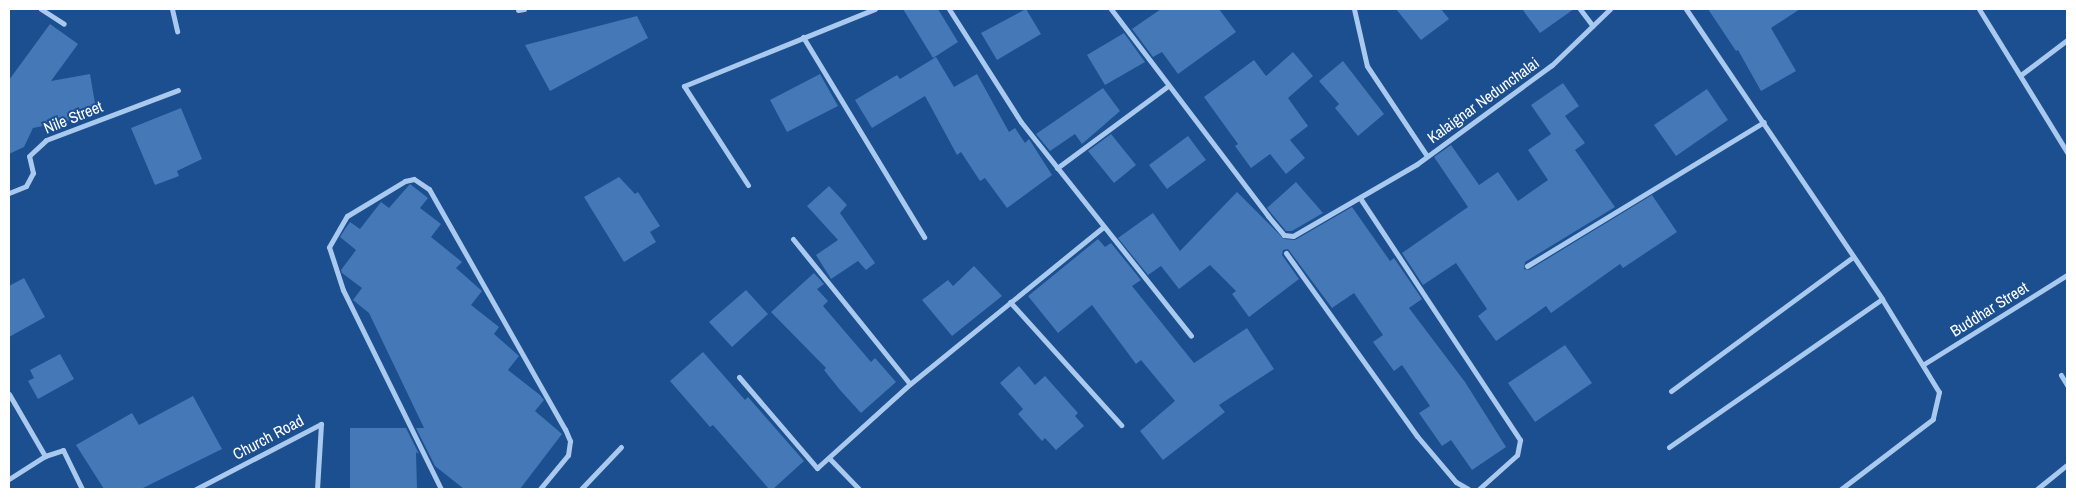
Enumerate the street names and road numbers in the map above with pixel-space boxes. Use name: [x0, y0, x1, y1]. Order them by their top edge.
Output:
street label: Kalaignar Nedunchalai: [1423, 53, 1543, 147]
street label: Nile Street: [41, 96, 105, 138]
street label: Buddhar Street: [1946, 277, 2032, 341]
street label: Church Road: [229, 410, 307, 464]

